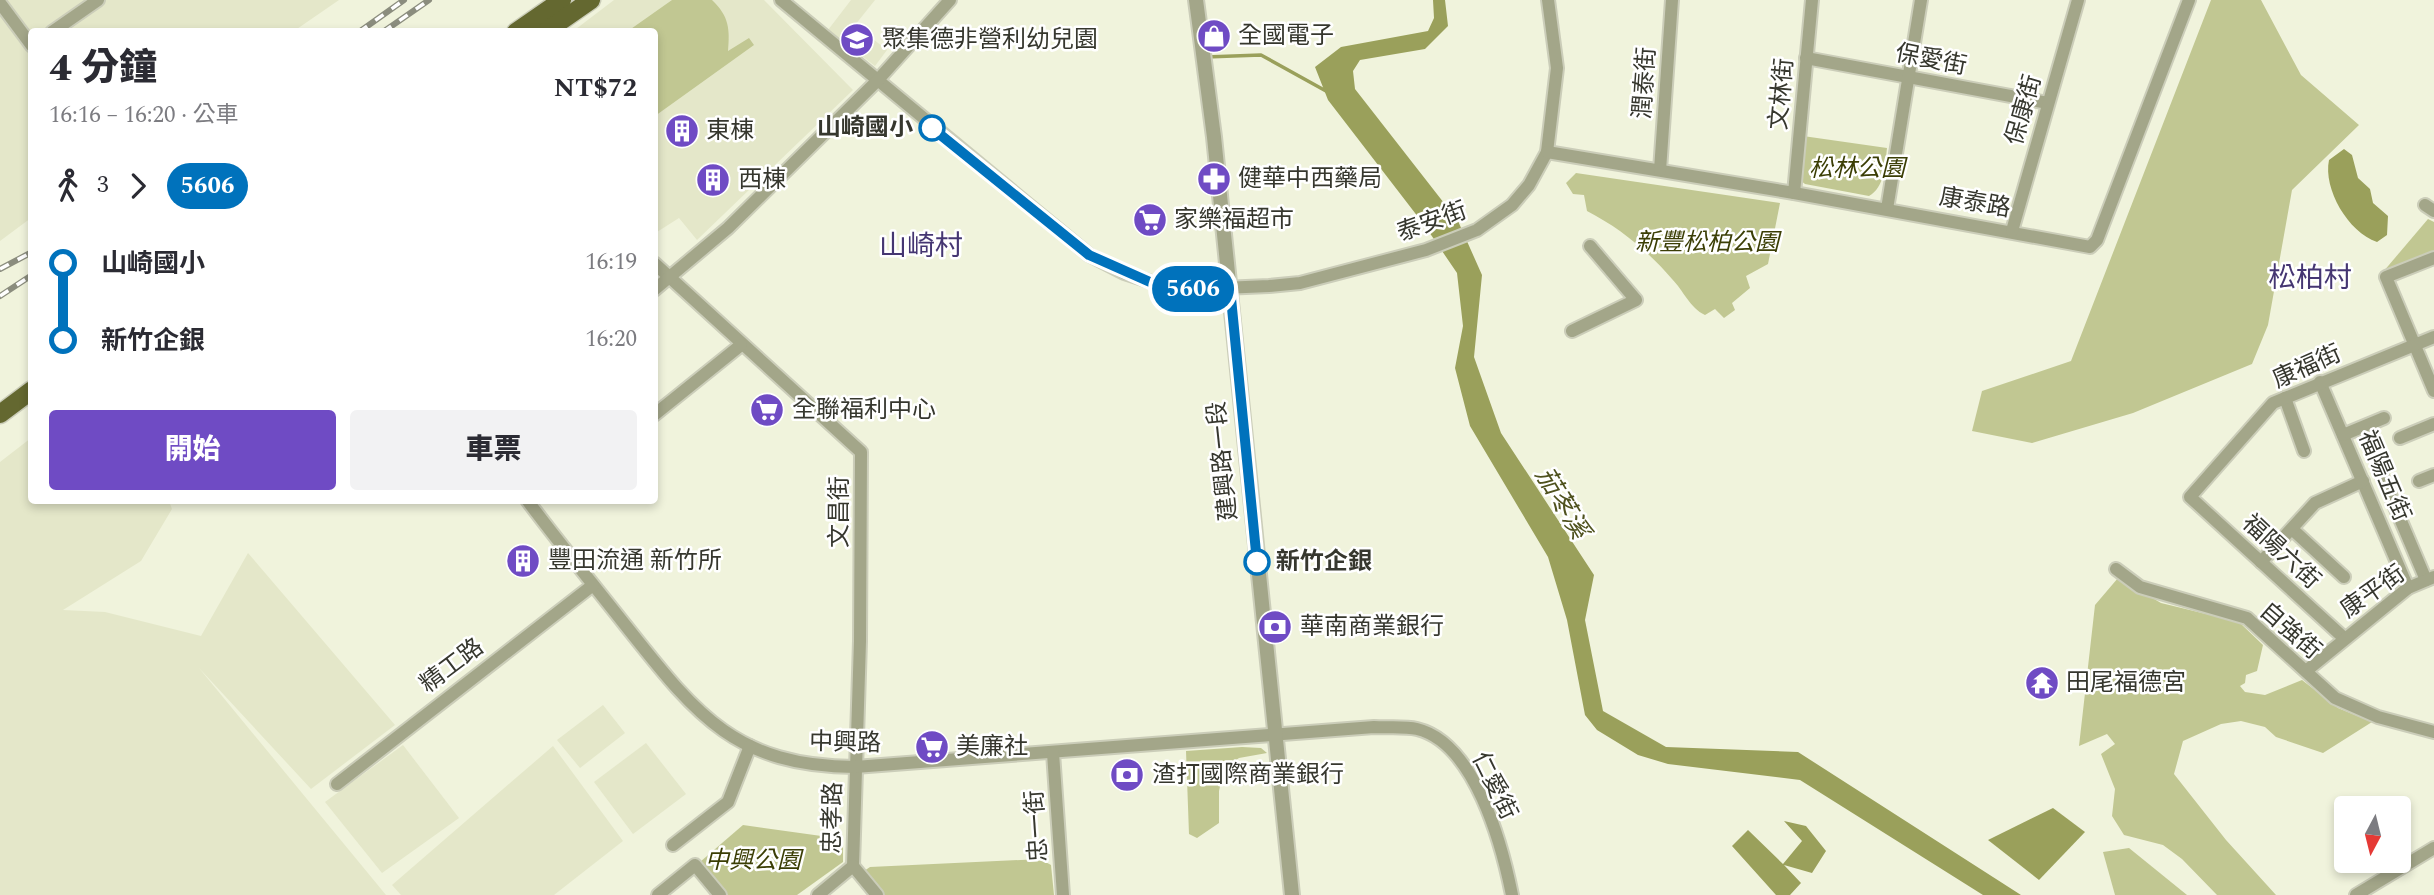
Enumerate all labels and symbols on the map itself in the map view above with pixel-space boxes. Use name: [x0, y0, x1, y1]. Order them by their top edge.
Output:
shop icon: 全國電子: [1195, 17, 1233, 55]
place label: 全國電子: [1238, 18, 1334, 54]
school or university icon: 聚集德非營利幼兒園: [838, 21, 876, 59]
place label: 聚集德非營利幼兒園: [882, 22, 1098, 58]
street label: 保愛街: [1892, 35, 1970, 85]
street label: 潤泰街: [1625, 46, 1665, 120]
street label: 文林街: [1761, 57, 1803, 131]
street label: 保康街: [1997, 70, 2051, 150]
place label: 山崎國小: [817, 110, 913, 146]
building icon: 東棟: [663, 112, 701, 150]
place label: 東棟: [706, 113, 754, 149]
marker: 山崎國小: [919, 115, 945, 141]
park label: 松林公園: [1809, 151, 1908, 187]
pharmacy icon: 健華中西藥局: [1195, 160, 1233, 198]
building icon: 西棟: [694, 161, 732, 199]
place label: 健華中西藥局: [1238, 161, 1382, 197]
place label: 西棟: [738, 162, 786, 198]
street label: 康泰路: [1936, 179, 2014, 227]
street label: 泰安街: [1392, 193, 1472, 251]
supermarket icon: 家樂福超市: [1131, 201, 1169, 239]
place label: 家樂福超市: [1174, 202, 1294, 238]
district label: 山崎村: [879, 225, 963, 268]
park label: 新豐松柏公園: [1635, 225, 1782, 261]
district label: 松柏村: [2268, 257, 2352, 300]
line badge: 5606: [1144, 266, 1242, 312]
street label: 康福街: [2267, 336, 2347, 398]
supermarket icon: 全聯福利中心: [748, 391, 786, 429]
place label: 全聯福利中心: [792, 392, 936, 428]
street label: 建興路一段: [1199, 399, 1247, 523]
street label: 福陽五街: [2349, 425, 2419, 527]
water label: 茄苳溪: [1525, 459, 1601, 550]
street label: 文昌街: [822, 476, 858, 548]
street label: 福陽六街: [2234, 506, 2328, 598]
building icon: 豐田流通 新竹所: [504, 542, 542, 580]
place label: 豐田流通 新竹所: [548, 543, 722, 579]
place label: 新竹企銀: [1276, 544, 1372, 580]
marker: 新竹企銀: [1244, 549, 1270, 575]
street label: 康平街: [2333, 557, 2413, 627]
street label: 自強街: [2251, 594, 2329, 668]
bank icon: 華南商業銀行: [1256, 608, 1294, 646]
place label: 華南商業銀行: [1300, 609, 1444, 645]
street label: 精工路: [412, 630, 492, 702]
temple icon: 田尾福德宮: [2023, 664, 2061, 702]
place label: 田尾福德宮: [2066, 665, 2186, 701]
street label: 中興路: [809, 724, 881, 762]
supermarket icon: 美廉社: [913, 728, 951, 766]
place label: 美廉社: [956, 729, 1028, 765]
street label: 仁愛街: [1462, 746, 1526, 826]
bank icon: 渣打國際商業銀行: [1108, 756, 1146, 794]
place label: 渣打國際商業銀行: [1152, 757, 1344, 793]
street label: 忠孝路: [814, 782, 852, 854]
street label: 忠一街: [1017, 789, 1057, 863]
north arrow: [2334, 796, 2412, 873]
park label: 中興公園: [705, 843, 804, 879]

